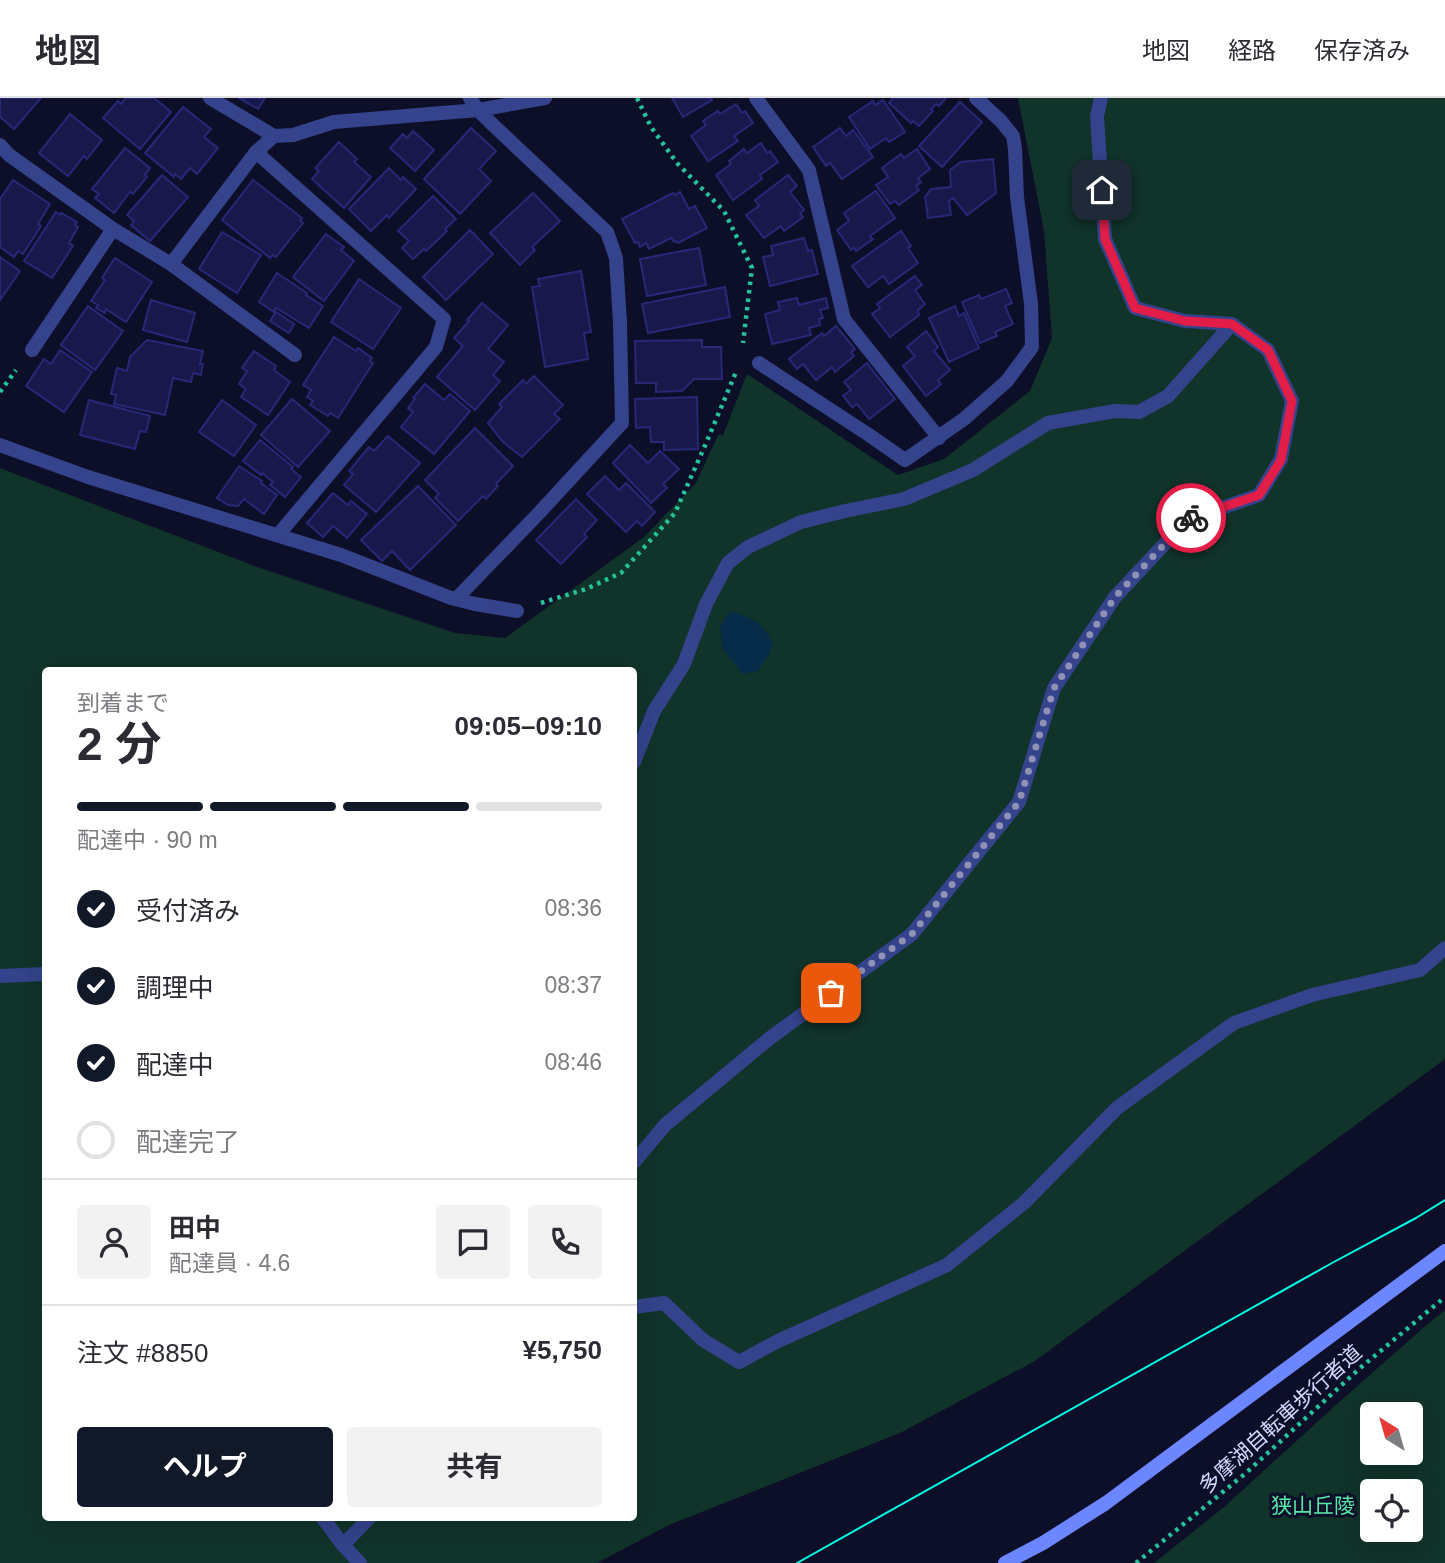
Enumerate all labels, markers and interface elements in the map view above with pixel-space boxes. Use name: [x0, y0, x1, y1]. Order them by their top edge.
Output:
text: 地図: [35, 32, 101, 69]
text: 地図: [1142, 37, 1190, 64]
text: 経路: [1228, 37, 1276, 64]
text: 保存済み: [1314, 37, 1410, 64]
pin: [1072, 160, 1132, 220]
icon: home: [1083, 171, 1121, 209]
courier: [1156, 483, 1226, 553]
icon: bike: [1172, 499, 1210, 537]
text: 到着まで: [77, 690, 169, 716]
text: 09:05–09:10: [455, 711, 602, 741]
text: 2 分: [77, 718, 161, 770]
text: 配達中 · 90 m: [77, 827, 218, 853]
icon: check: [77, 890, 115, 928]
text: 08:36: [544, 895, 602, 921]
text: 受付済み: [136, 896, 240, 926]
pin: [801, 963, 861, 1023]
icon: check: [77, 967, 115, 1005]
text: 08:37: [544, 972, 602, 998]
text: 調理中: [136, 973, 214, 1003]
icon: bag: [812, 974, 850, 1012]
icon: check: [77, 1044, 115, 1082]
text: 08:46: [544, 1049, 602, 1075]
text: 配達中: [136, 1050, 214, 1080]
text: 配達完了: [136, 1127, 240, 1157]
button: person: [77, 1205, 151, 1279]
button: chat: [436, 1205, 510, 1279]
button: phone: [528, 1205, 602, 1279]
text: 田中: [169, 1213, 221, 1243]
text: 配達員 · 4.6: [169, 1250, 290, 1276]
text: ¥5,750: [522, 1335, 602, 1365]
text: 注文 #8850: [77, 1338, 209, 1368]
street label: 多摩湖自転車歩行者道: [1194, 1340, 1366, 1498]
north arrow: [1360, 1402, 1423, 1465]
map controls: [1360, 1402, 1423, 1542]
button: ヘルプ: [77, 1427, 333, 1507]
button: 共有: [347, 1427, 602, 1507]
button: locate: [1360, 1479, 1423, 1542]
park label: 狭山丘陵: [1271, 1494, 1355, 1517]

